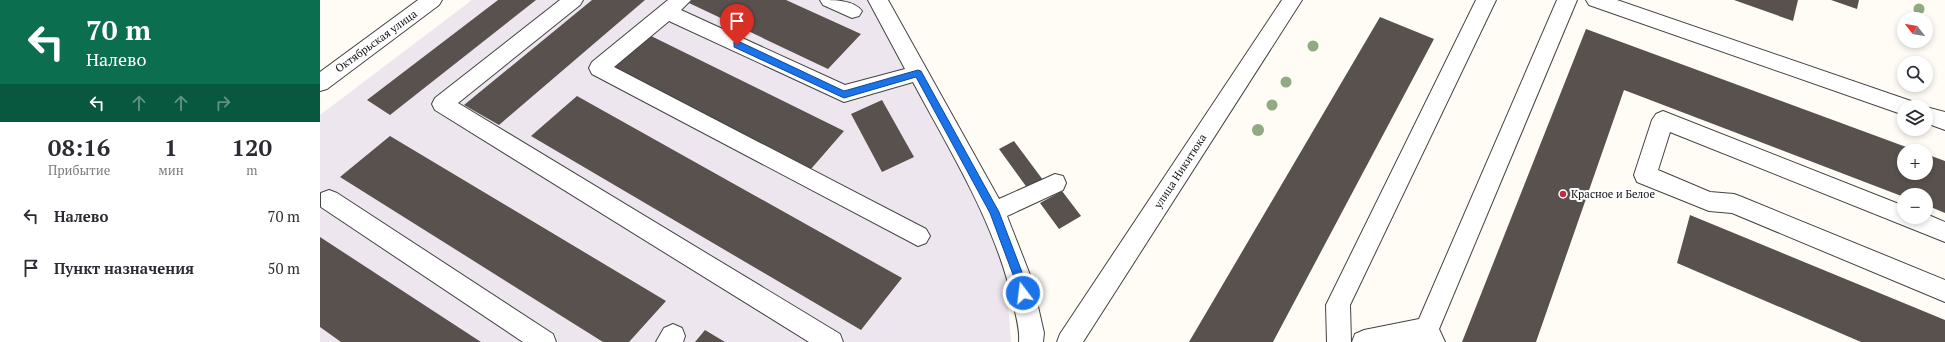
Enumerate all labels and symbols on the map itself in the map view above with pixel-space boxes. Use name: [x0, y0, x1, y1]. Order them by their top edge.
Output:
pin: [720, 4, 754, 45]
street label: Октябрьская улица: [332, 6, 420, 76]
north arrow: [1897, 12, 1933, 48]
street label: улица Никитюка: [1150, 131, 1210, 212]
place label: Красное и Белое: [1571, 187, 1655, 201]
marker: Красное и Белое: [1558, 189, 1568, 199]
position arrow: [1002, 272, 1044, 314]

